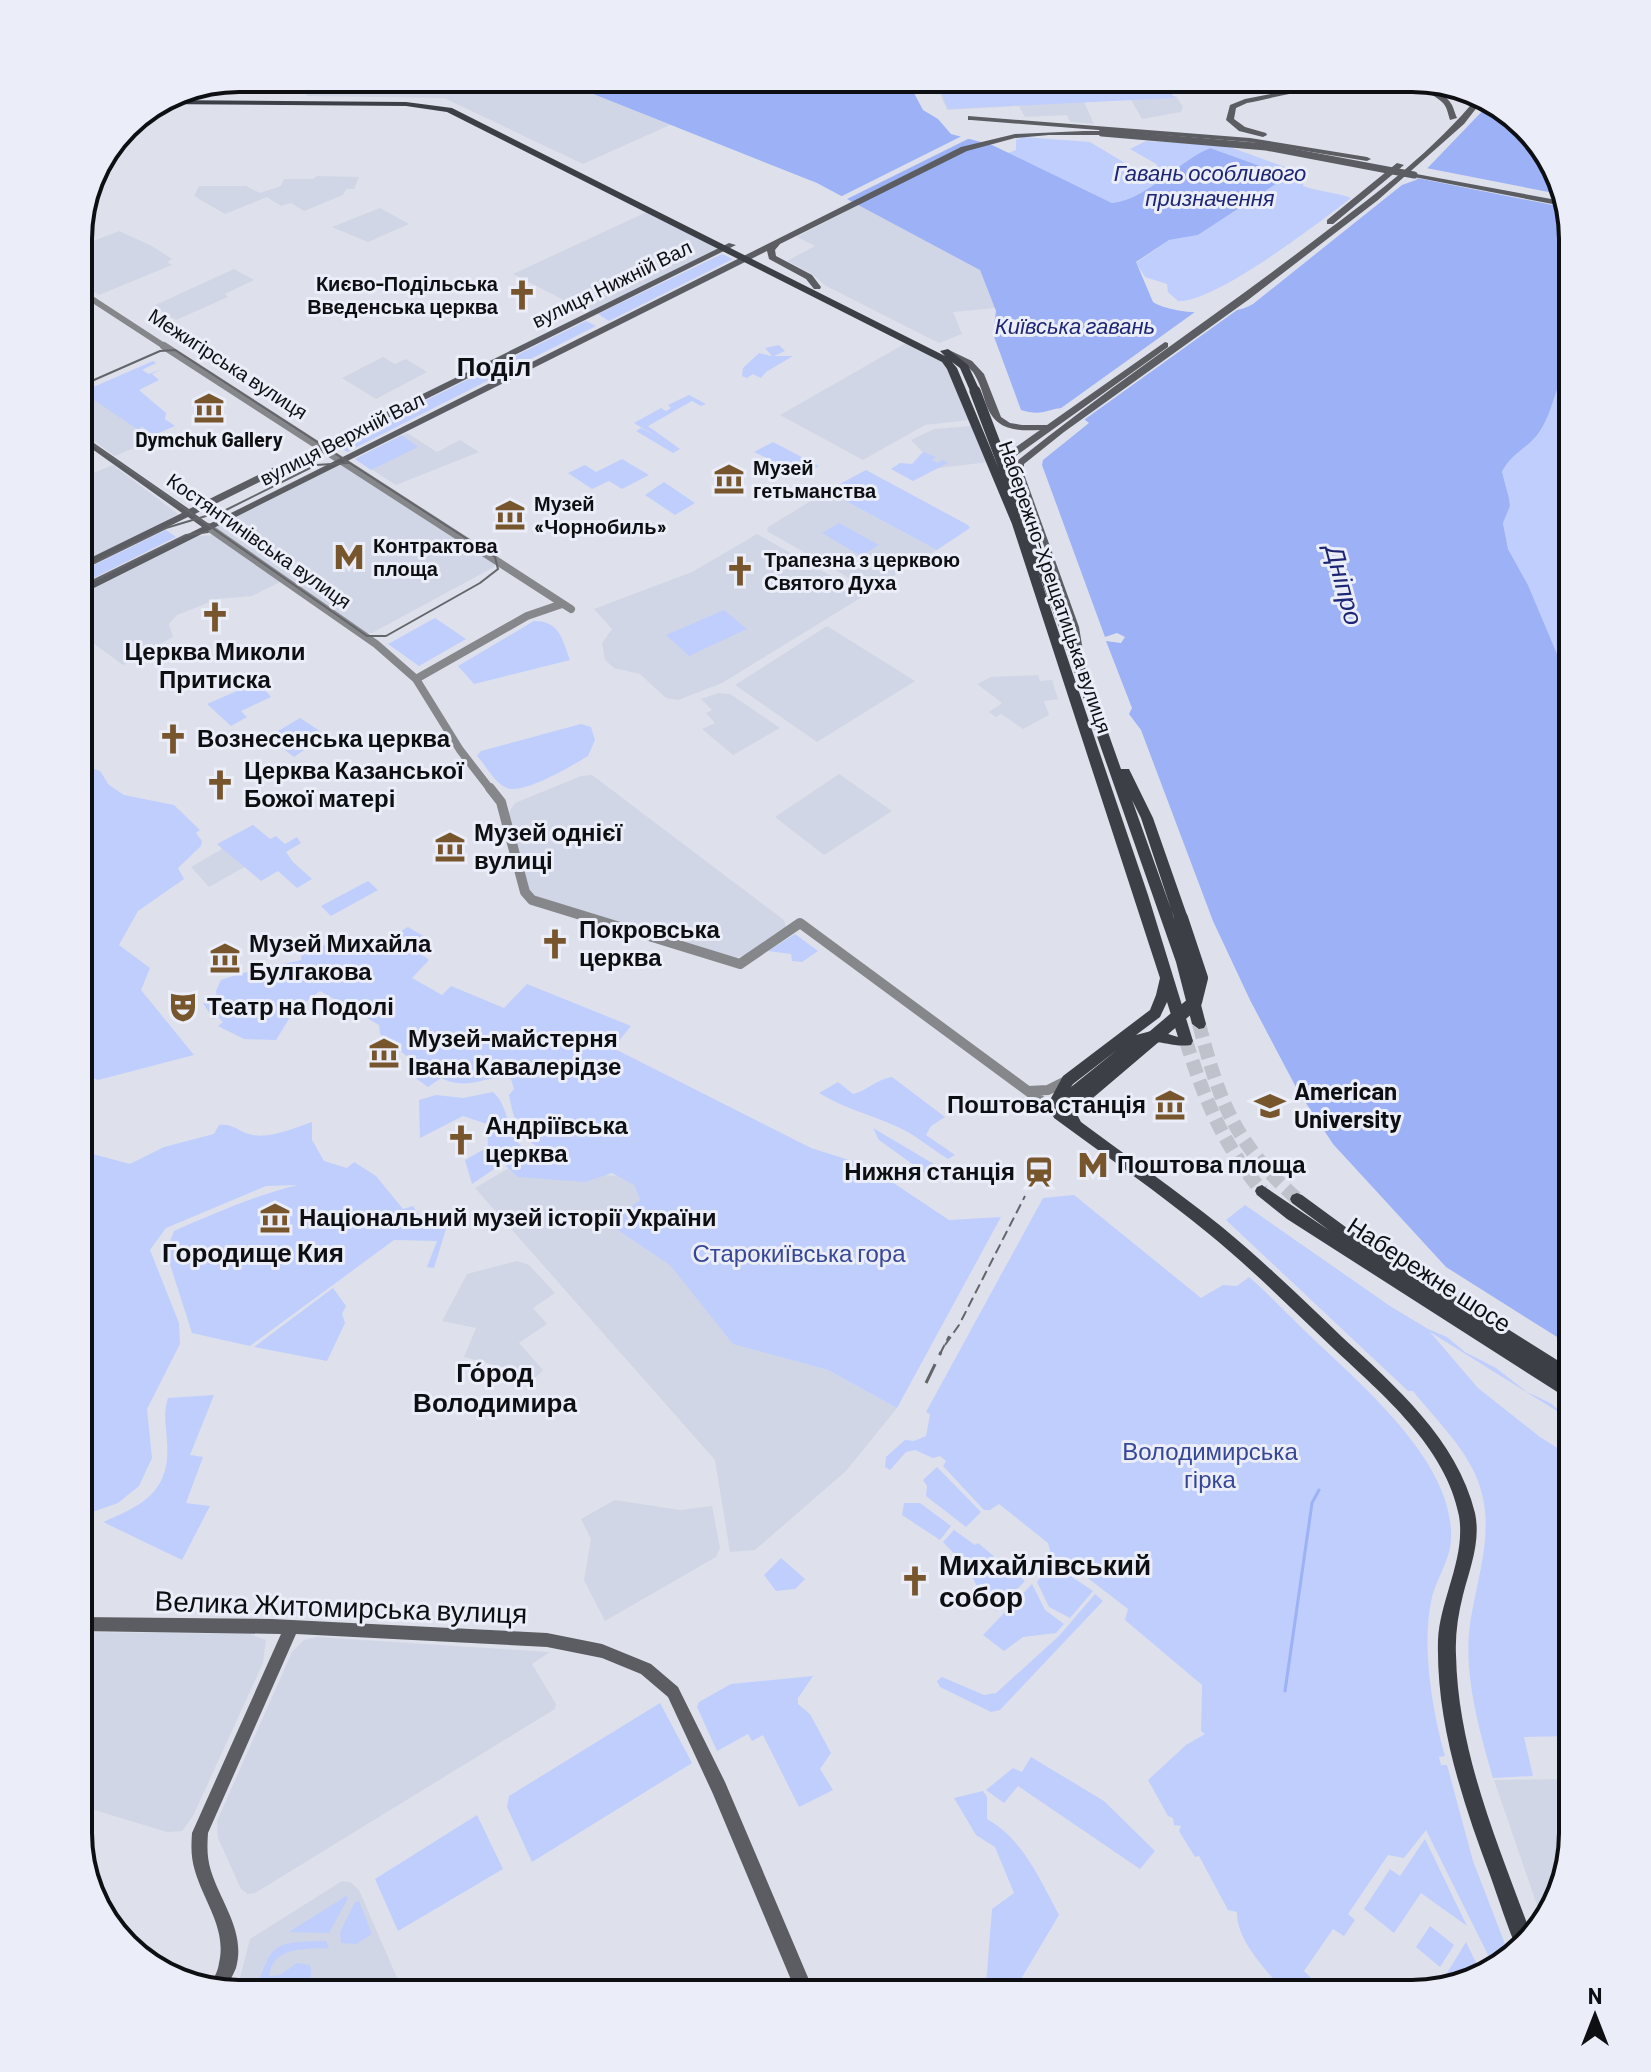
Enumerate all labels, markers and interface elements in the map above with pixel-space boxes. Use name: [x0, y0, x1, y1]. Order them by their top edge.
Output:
water label: Гавань особливого призначення: [1114, 159, 1306, 211]
street label: вулиця Нижній Вал: [528, 234, 695, 332]
place label: Києво-Подільська Введенська церква: [307, 271, 499, 318]
church icon: Києво-Подільська Введенська церква: [505, 278, 539, 312]
street label: Межигірська вулиця: [145, 303, 313, 424]
water label: Київська гавань: [995, 312, 1155, 338]
district label: Поділ: [457, 350, 531, 381]
street label: вулиця Верхній Вал: [255, 386, 428, 490]
museum icon: Dymchuk Gallery: [192, 391, 226, 425]
place label: Dymchuk Gallery: [135, 427, 283, 451]
street label: Набережно-Хрещатицька вулиця: [995, 437, 1117, 736]
place label: Музей гетьманства: [753, 455, 877, 502]
museum icon: Музей гетьманства: [712, 462, 746, 496]
street label: Костянтинівська вулиця: [163, 467, 356, 613]
place label: Музей «Чорнобиль»: [534, 491, 667, 538]
museum icon: Музей «Чорнобиль»: [493, 498, 527, 532]
place label: Контрактова площа: [373, 533, 498, 580]
water label: Дніпро: [1319, 538, 1371, 628]
metro station icon: Контрактова площа: [332, 540, 366, 574]
place label: Трапезна з церквою Святого Духа: [764, 547, 960, 594]
church icon: Трапезна з церквою Святого Духа: [723, 554, 757, 588]
church icon: Церква Миколи Притиска: [198, 600, 232, 634]
place label: Церква Миколи Притиска: [125, 636, 305, 693]
church icon: Вознесенська церква: [156, 722, 190, 756]
place label: Вознесенська церква: [197, 723, 451, 752]
place label: Церква Казанської Божої матері: [244, 755, 465, 812]
church icon: Церква Казанської Божої матері: [203, 768, 237, 802]
place label: Музей однієї вулиці: [474, 817, 624, 874]
museum icon: Музей однієї вулиці: [433, 830, 467, 864]
place label: Покровська церква: [579, 914, 721, 971]
church icon: Покровська церква: [538, 927, 572, 961]
place label: Музей Михайла Булгакова: [249, 928, 432, 985]
museum icon: Музей Михайла Булгакова: [208, 941, 242, 975]
theatre icon: Театр на Подолі: [166, 990, 200, 1024]
place label: Театр на Подолі: [207, 991, 394, 1020]
place label: Музей-майстерня Івана Кавалерідзе: [408, 1023, 621, 1080]
museum icon: Музей-майстерня Івана Кавалерідзе: [367, 1036, 401, 1070]
place label: American University: [1294, 1076, 1402, 1133]
museum icon: Поштова станція: [1153, 1088, 1187, 1122]
place label: Поштова станція: [947, 1089, 1146, 1118]
school or university icon: American University: [1253, 1089, 1287, 1123]
place label: Андріївська церква: [485, 1110, 628, 1167]
church icon: Андріївська церква: [444, 1123, 478, 1157]
metro station icon: Поштова площа: [1076, 1148, 1110, 1182]
place label: Поштова площа: [1117, 1149, 1306, 1178]
station icon: Нижня станція: [1022, 1155, 1056, 1189]
place label: Нижня станція: [844, 1156, 1015, 1185]
museum icon: Національний музей історії України: [258, 1201, 292, 1235]
place label: Національний музей історії України: [299, 1202, 716, 1231]
street label: Набережне шосе: [1343, 1210, 1517, 1337]
district label: Городище Кия: [162, 1236, 344, 1267]
park label: Старокиївська гора: [692, 1238, 906, 1267]
district label: Го́род Володимира: [413, 1356, 577, 1417]
park label: Володимирська гірка: [1122, 1436, 1298, 1493]
place label: Михайлівський собор: [939, 1547, 1151, 1613]
church icon: Михайлівський собор: [898, 1564, 932, 1598]
street label: Велика Житомирська вулиця: [154, 1583, 528, 1629]
north arrow: [1555, 1976, 1635, 2056]
text: N: [1588, 1982, 1602, 2008]

